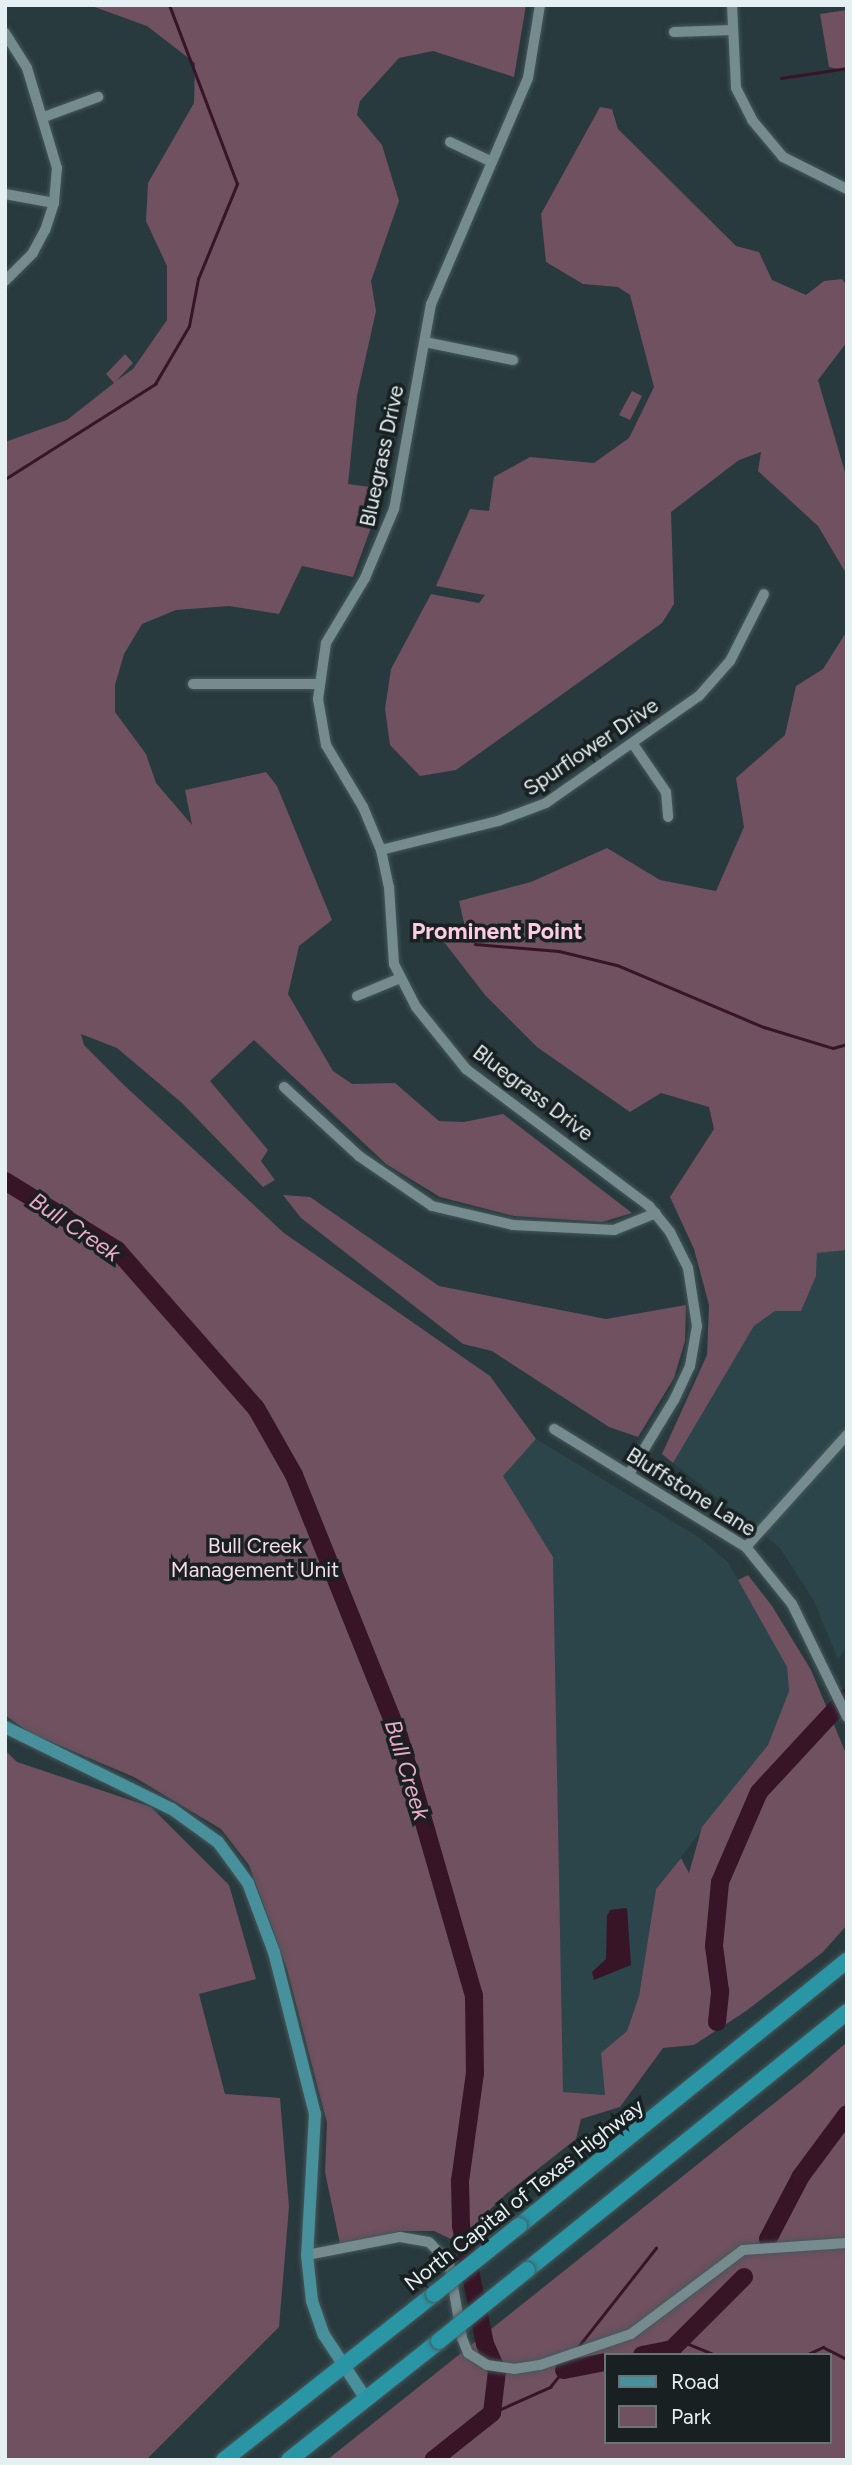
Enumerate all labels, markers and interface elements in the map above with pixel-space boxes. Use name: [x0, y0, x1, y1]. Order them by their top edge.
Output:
street label: Bluegrass Drive: [355, 383, 409, 529]
street label: Spurflower Drive: [519, 693, 663, 801]
district label: Prominent Point: [412, 917, 582, 945]
street label: Bluegrass Drive: [468, 1040, 598, 1146]
water label: Bull Creek: [24, 1187, 126, 1267]
street label: Bluffstone Lane: [622, 1442, 760, 1542]
park label: Bull Creek Management Unit: [171, 1533, 339, 1583]
water label: Bull Creek: [379, 1716, 435, 1824]
street label: North Capital of Texas Highway: [399, 2094, 649, 2296]
legend: [604, 2353, 831, 2444]
text: Road: [671, 2369, 719, 2394]
text: Park: [671, 2404, 711, 2429]

